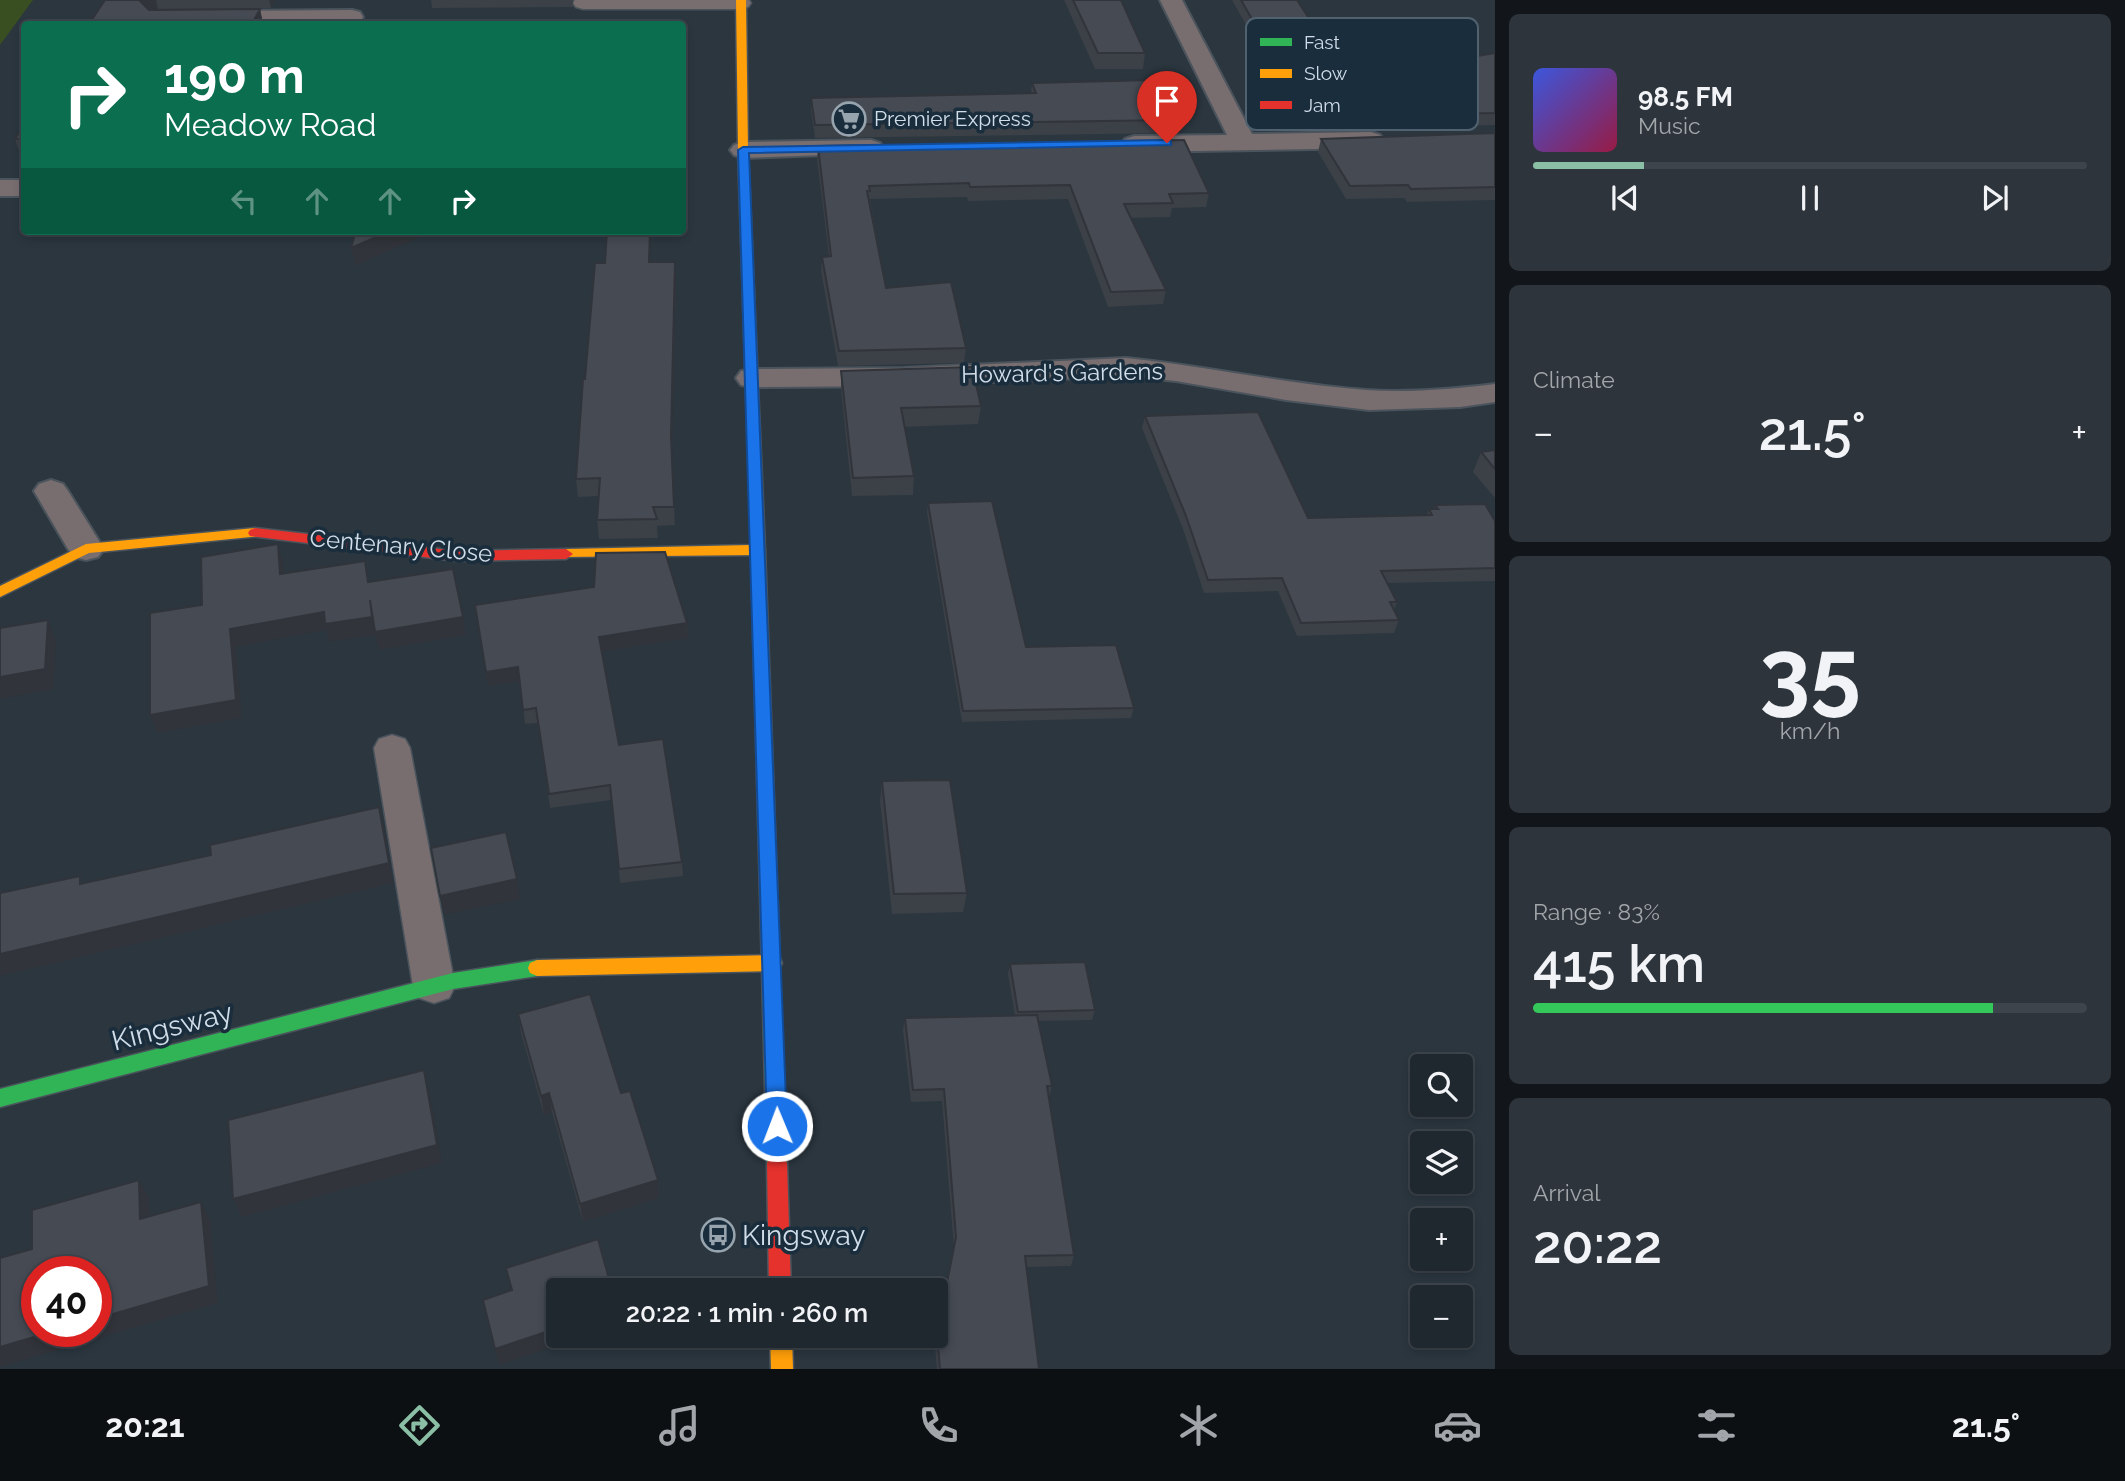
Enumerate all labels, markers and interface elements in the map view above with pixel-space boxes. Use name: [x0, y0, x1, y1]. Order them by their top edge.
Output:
legend: [1246, 18, 1478, 130]
text: Fast: [1304, 31, 1340, 53]
text: 190 m: [164, 47, 305, 104]
icon: right: [49, 49, 140, 140]
text: Slow: [1304, 62, 1348, 84]
pin: [1137, 71, 1197, 143]
icon: arrive: [1148, 82, 1186, 120]
text: 98.5 FM: [1638, 82, 1733, 112]
text: Jam: [1304, 94, 1341, 116]
supermarket icon: Premier Express: [830, 100, 868, 138]
text: Meadow Road: [164, 106, 376, 143]
place label: Premier Express: [874, 106, 1031, 131]
text: Music: [1638, 112, 1701, 139]
icon: previous: [1606, 179, 1644, 217]
icon: pause: [1791, 179, 1829, 217]
icon: next: [1976, 179, 2014, 217]
icon: left: [225, 182, 263, 220]
icon: ahead: [298, 182, 336, 220]
icon: ahead: [371, 182, 409, 220]
icon: right: [444, 182, 482, 220]
street label: Howard's Gardens: [961, 356, 1163, 389]
text: Climate: [1533, 366, 1615, 393]
text: 21.5°: [1759, 401, 1866, 462]
text: −: [1533, 410, 1553, 455]
text: +: [2071, 410, 2087, 455]
street label: Centenary Close: [308, 523, 494, 568]
text: 35: [1759, 618, 1861, 725]
text: km/h: [1780, 717, 1840, 744]
text: Range · 83%: [1533, 898, 1660, 925]
text: 415 km: [1533, 933, 1705, 994]
street label: Kingsway: [108, 996, 236, 1057]
map controls: [1410, 1054, 1473, 1348]
button: search: [1410, 1054, 1473, 1117]
position arrow: [740, 1089, 814, 1163]
button: layers: [1410, 1131, 1473, 1194]
text: Arrival: [1533, 1179, 1600, 1206]
button: +: [1410, 1208, 1473, 1271]
text: 20:22: [1533, 1214, 1662, 1275]
bus stop icon: Kingsway: [699, 1216, 737, 1254]
place label: Kingsway: [742, 1219, 865, 1252]
speed limit sign: 40: [21, 1256, 112, 1347]
button: −: [1410, 1285, 1473, 1348]
text: 20:22 · 1 min · 260 m: [626, 1298, 868, 1328]
icon: directions: [395, 1401, 444, 1450]
icon: music: [655, 1401, 704, 1450]
icon: phone: [914, 1401, 963, 1450]
icon: climate: [1174, 1401, 1223, 1450]
icon: car: [1433, 1401, 1482, 1450]
icon: filters: [1692, 1401, 1741, 1450]
text: 20:21: [105, 1407, 185, 1444]
text: 21.5°: [1952, 1407, 2020, 1444]

